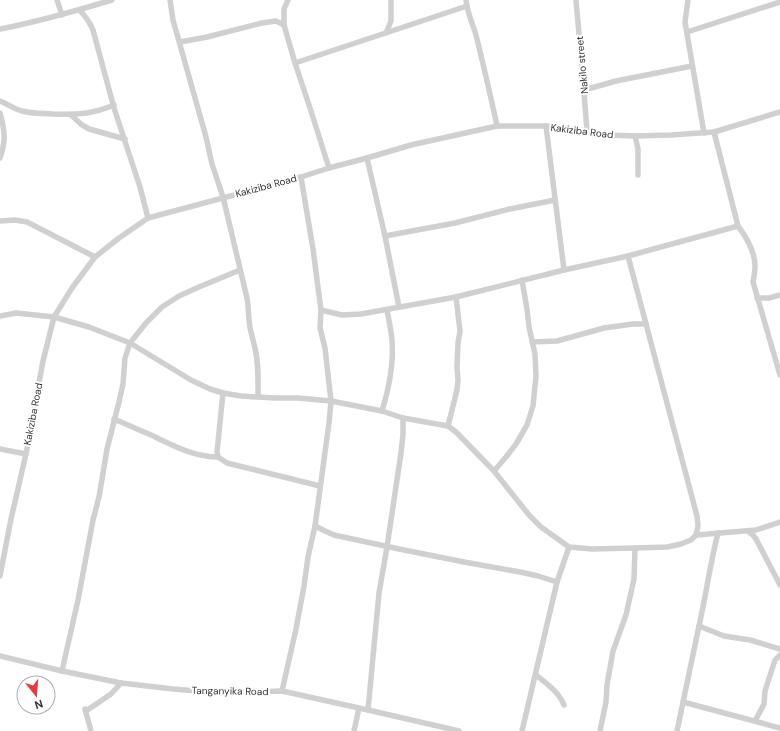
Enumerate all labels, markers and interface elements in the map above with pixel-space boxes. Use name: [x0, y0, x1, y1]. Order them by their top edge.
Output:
street label: Nakilo street: [573, 35, 591, 94]
street label: Kakiziba Road: [550, 121, 614, 141]
street label: Kakiziba Road: [234, 172, 298, 200]
street label: Kakiziba Road: [21, 382, 45, 446]
north arrow: [16, 675, 56, 715]
street label: Tanganyika Road: [191, 684, 269, 698]
text: N: [33, 697, 45, 712]

